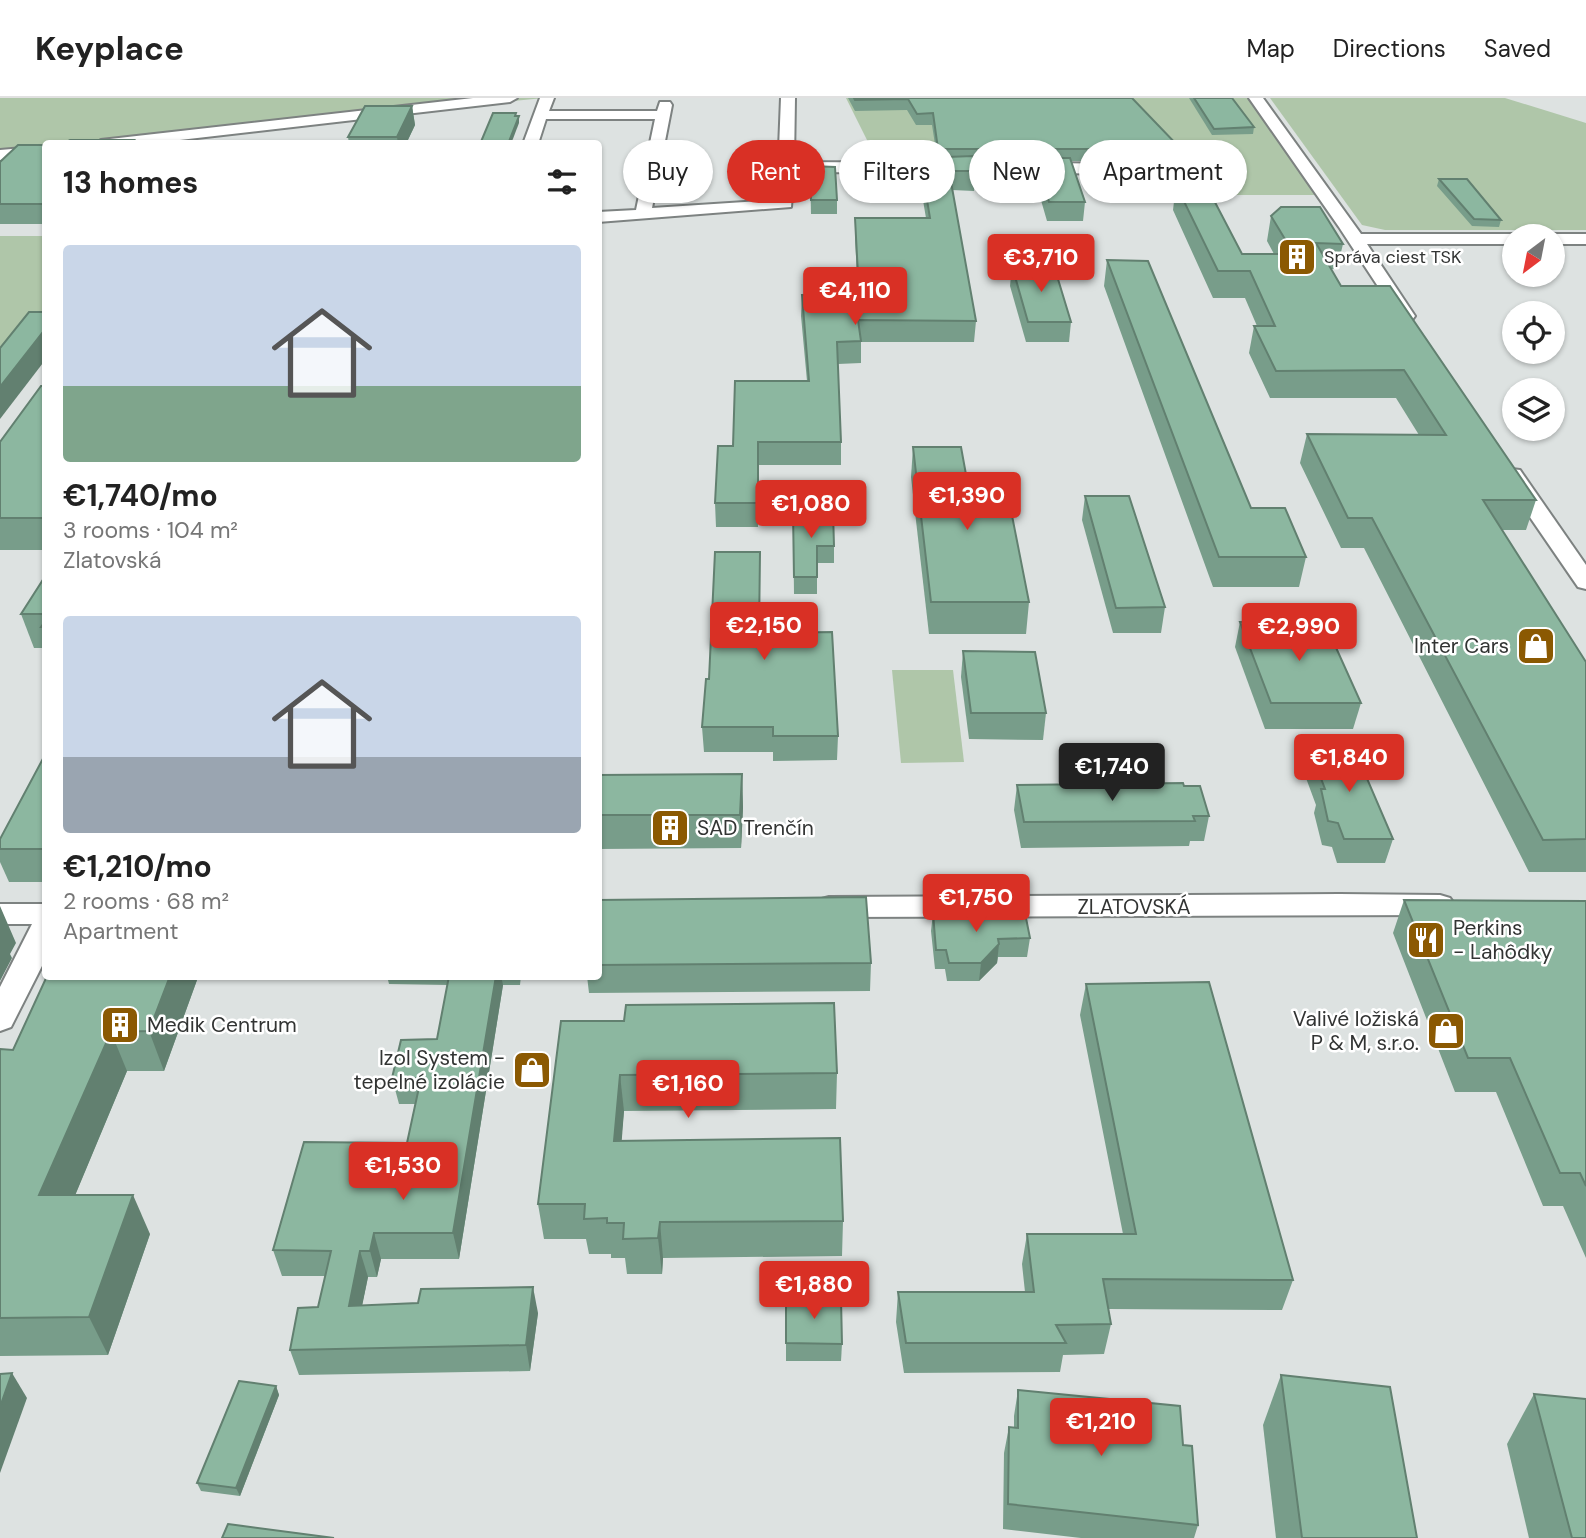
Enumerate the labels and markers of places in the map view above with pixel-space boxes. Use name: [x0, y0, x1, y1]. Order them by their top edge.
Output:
pin: €3,710: [984, 234, 1098, 294]
building icon: Správa ciest TSK: [1276, 236, 1318, 278]
place label: Správa ciest TSK: [1324, 245, 1462, 269]
pin: €4,110: [798, 268, 912, 327]
pin: €1,390: [910, 472, 1024, 532]
pin: €1,080: [754, 480, 868, 540]
pin: €2,150: [707, 602, 821, 662]
pin: €2,990: [1242, 603, 1356, 663]
shop icon: Inter Cars: [1515, 625, 1557, 667]
place label: Inter Cars: [1414, 632, 1509, 660]
pin: €1,840: [1292, 734, 1406, 794]
pin: €1,740: [1055, 744, 1169, 803]
building icon: SAD Trenčín: [649, 807, 691, 849]
place label: SAD Trenčín: [697, 814, 814, 842]
pin: €1,750: [919, 874, 1033, 934]
place label: Perkins - Lahôdky: [1453, 914, 1553, 966]
restaurant icon: Perkins - Lahôdky: [1405, 919, 1447, 961]
building icon: Medik Centrum: [99, 1004, 141, 1046]
place label: Valivé ložiská P & M, s.r.o.: [1293, 1005, 1419, 1057]
shop icon: Valivé ložiská P & M, s.r.o.: [1425, 1010, 1467, 1052]
place label: Medik Centrum: [147, 1011, 297, 1039]
place label: Izol System - tepelné izolácie: [354, 1044, 505, 1096]
shop icon: Izol System - tepelné izolácie: [511, 1049, 553, 1091]
pin: €1,160: [631, 1060, 745, 1120]
pin: €1,530: [346, 1142, 460, 1202]
pin: €1,880: [757, 1262, 871, 1321]
pin: €1,210: [1044, 1398, 1158, 1458]

